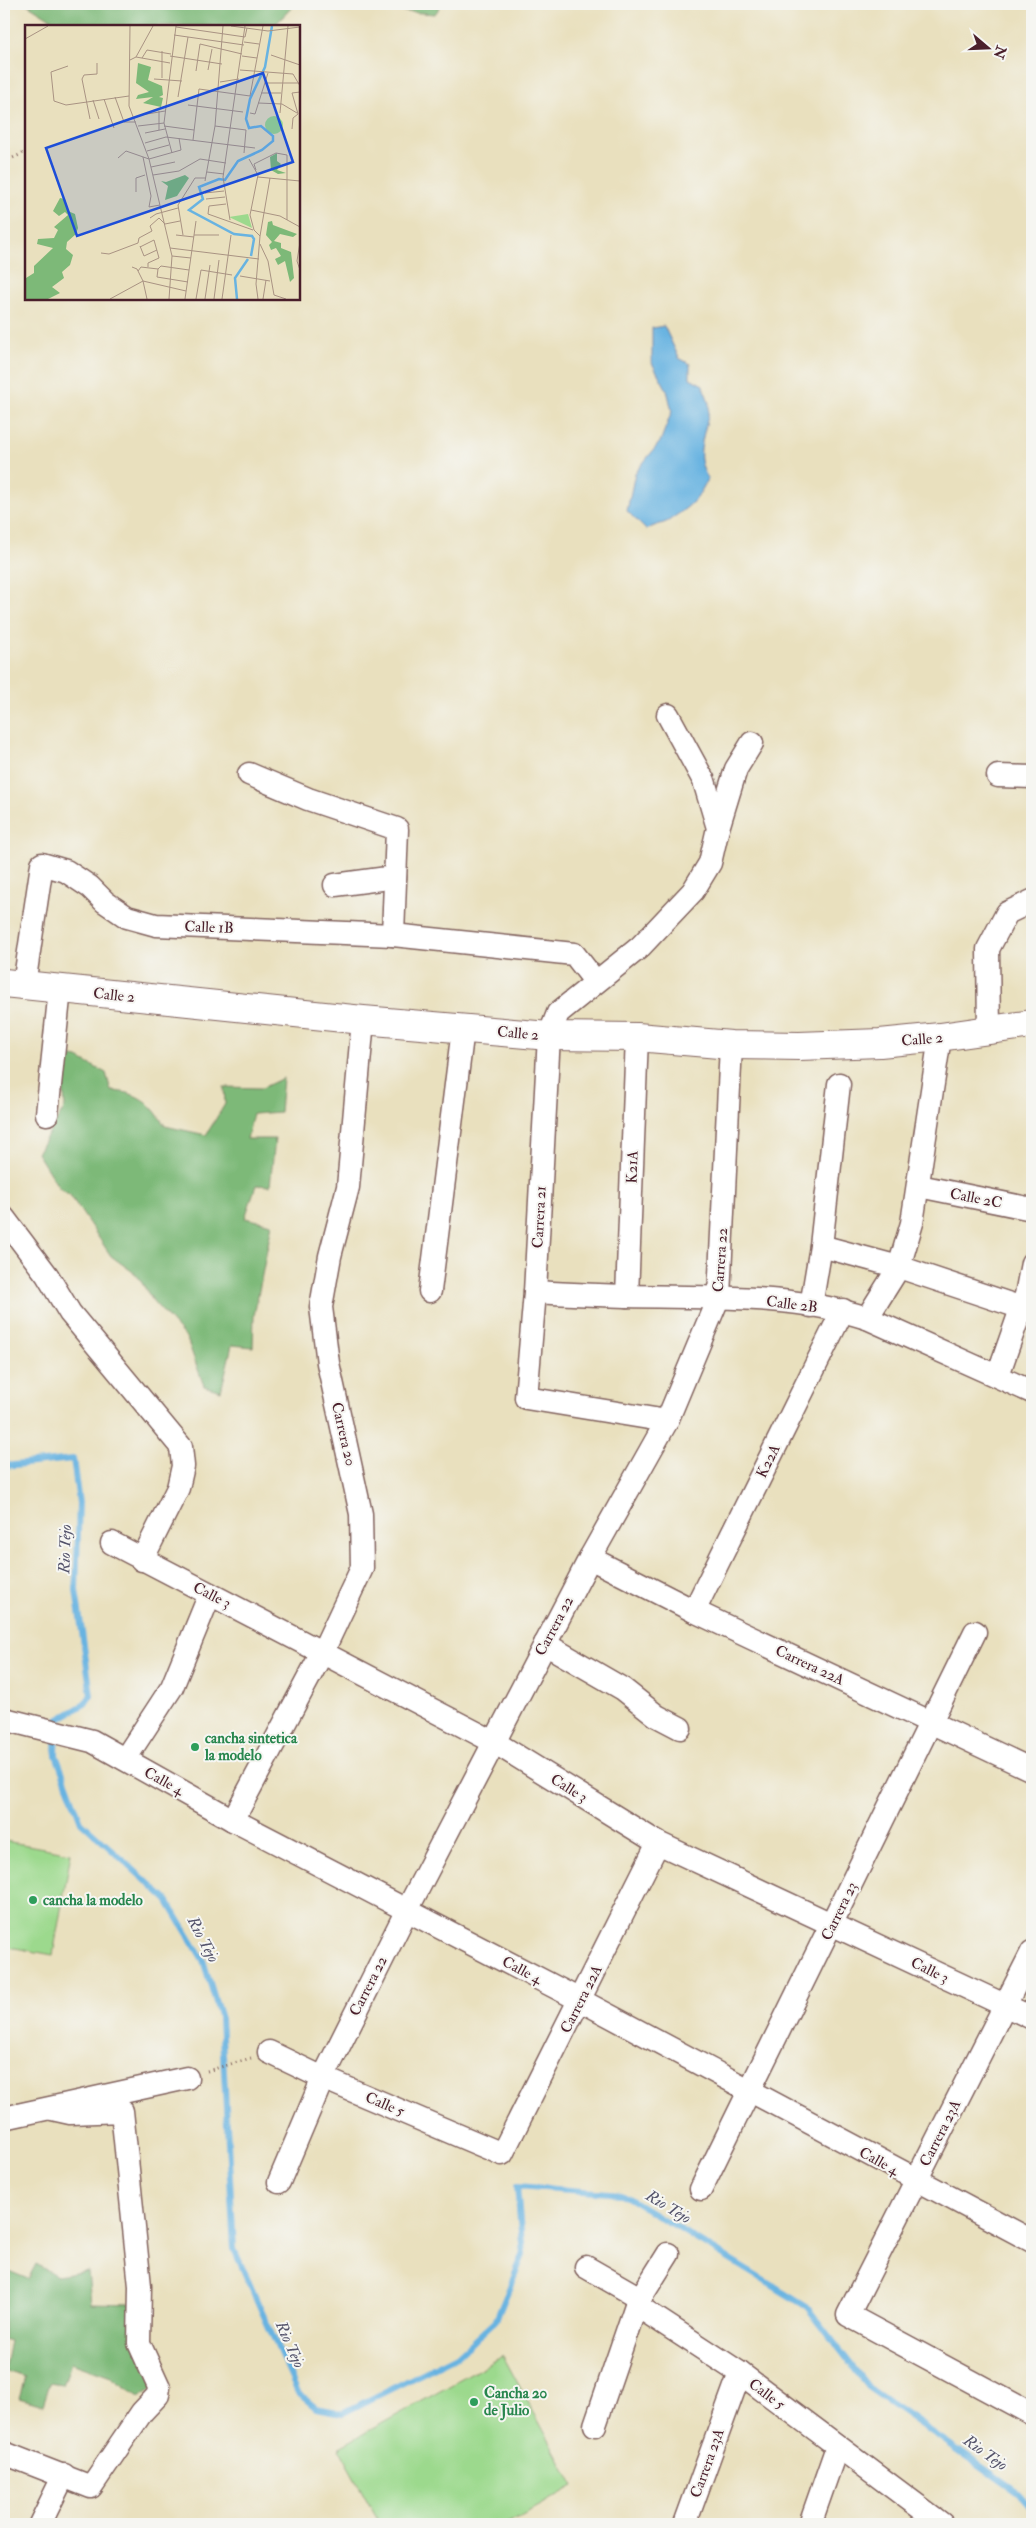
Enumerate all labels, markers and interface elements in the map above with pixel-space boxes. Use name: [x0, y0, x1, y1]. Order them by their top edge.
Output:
north arrow: [964, 22, 1014, 72]
inset map: [25, 25, 300, 300]
text: N: [990, 42, 1010, 61]
street label: Calle 1B: [184, 917, 234, 938]
street label: Calle 2: [92, 984, 136, 1007]
street label: Calle 2: [496, 1022, 540, 1045]
street label: Calle 2: [900, 1028, 944, 1051]
street label: K21A: [622, 1150, 643, 1184]
street label: Calle 2C: [948, 1184, 1004, 1213]
street label: Carrera 21: [528, 1185, 551, 1249]
street label: Carrera 22: [709, 1227, 732, 1293]
street label: Calle 2B: [765, 1292, 819, 1317]
street label: Carrera 20: [327, 1400, 360, 1468]
street label: K22A: [752, 1441, 785, 1481]
water label: Rio Tejo: [54, 1524, 76, 1575]
street label: Calle 3: [190, 1578, 234, 1613]
street label: Carrera 22: [531, 1593, 578, 1659]
street label: Carrera 22A: [772, 1641, 848, 1690]
place label: cancha sintetica la modelo: [204, 1729, 298, 1765]
marker: cancha sintetica la modelo: [189, 1741, 201, 1753]
street label: Calle 4: [141, 1763, 188, 1800]
street label: Calle 3: [547, 1770, 591, 1807]
street label: Carrera 23: [817, 1879, 862, 1944]
place label: cancha la modelo: [43, 1891, 144, 1910]
marker: cancha la modelo: [27, 1894, 39, 1906]
water label: Rio Tejo: [182, 1912, 224, 1966]
street label: Calle 4: [499, 1952, 546, 1989]
street label: Carrera 22: [345, 1953, 392, 2019]
street label: Calle 3: [908, 1953, 952, 1988]
street label: Carrera 22A: [556, 1961, 607, 2037]
street label: Calle 5: [362, 2088, 408, 2121]
street label: Carrera 23A: [916, 2096, 966, 2170]
street label: Calle 4: [856, 2143, 903, 2180]
water label: Rio Tejo: [641, 2185, 695, 2228]
water label: Rio Tejo: [271, 2317, 309, 2371]
street label: Calle 5: [745, 2375, 789, 2414]
place label: Cancha 20 de Julio: [484, 2384, 548, 2421]
marker: Cancha 20 de Julio: [468, 2396, 480, 2408]
street label: Carrera 23A: [686, 2426, 729, 2500]
water label: Rio Tejo: [959, 2430, 1012, 2475]

